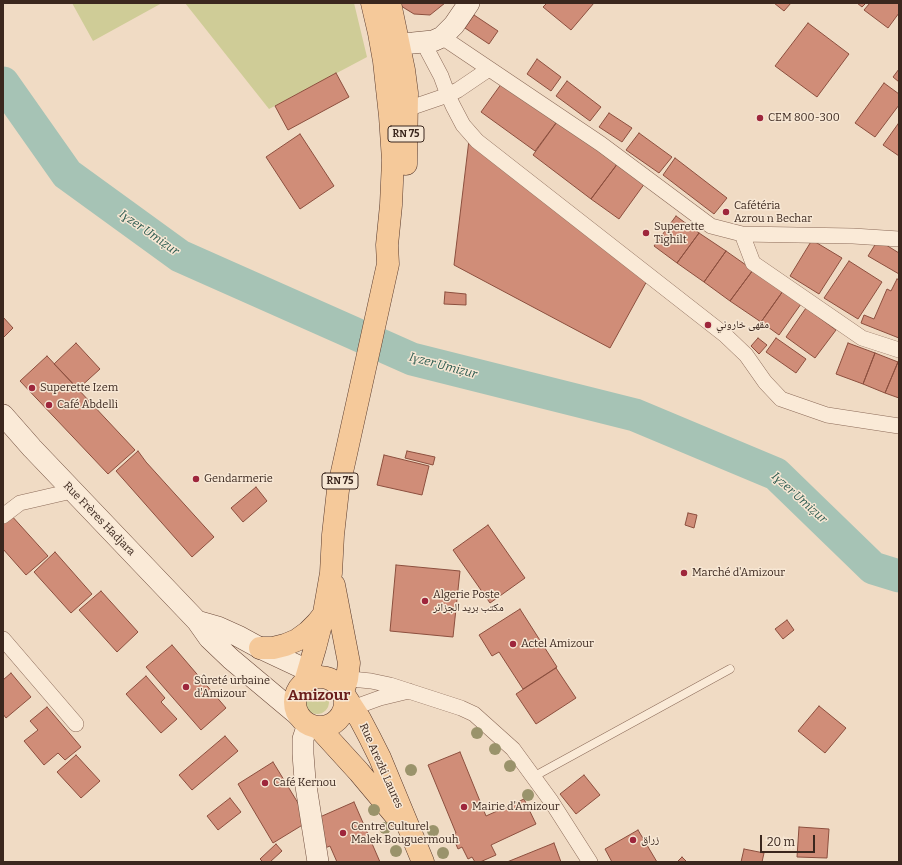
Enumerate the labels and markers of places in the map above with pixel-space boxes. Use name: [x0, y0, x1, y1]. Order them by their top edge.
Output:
place label: CEM 800-300: [768, 111, 840, 125]
marker: CEM 800-300: [755, 113, 765, 123]
place label: Cafétéria Azrou n Bechar: [734, 199, 812, 225]
marker: Cafétéria Azrou n Bechar: [721, 207, 731, 217]
place label: Superette Tighilt: [654, 220, 704, 246]
marker: Superette Tighilt: [641, 228, 651, 238]
place label: مقهى خاروني: [716, 318, 769, 332]
marker: مقهى خاروني: [703, 320, 713, 330]
place label: Superette Izem: [40, 381, 118, 395]
marker: Superette Izem: [27, 383, 37, 393]
place label: Café Abdelli: [57, 398, 118, 412]
marker: Café Abdelli: [44, 400, 54, 410]
place label: Gendarmerie: [204, 472, 273, 486]
marker: Gendarmerie: [191, 474, 201, 484]
place label: Marché d'Amizour: [692, 566, 785, 580]
marker: Marché d'Amizour: [679, 568, 689, 578]
place label: Algerie Poste مكتب بريد الجزائر: [433, 588, 504, 614]
marker: Algerie Poste مكتب بريد الجزائر: [420, 596, 430, 606]
place label: Actel Amizour: [521, 637, 594, 651]
marker: Actel Amizour: [508, 639, 518, 649]
place label: Sûreté urbaine d'Amizour: [194, 674, 270, 700]
marker: Sûreté urbaine d'Amizour: [181, 682, 191, 692]
place label: Café Kernou: [273, 776, 336, 790]
marker: Café Kernou: [260, 778, 270, 788]
place label: Mairie d'Amizour: [472, 800, 560, 814]
marker: Mairie d'Amizour: [459, 802, 469, 812]
place label: Centre Culturel Malek Bouguermouh: [351, 820, 459, 846]
marker: Centre Culturel Malek Bouguermouh: [338, 828, 348, 838]
place label: زراق: [641, 833, 659, 847]
marker: زراق: [628, 835, 638, 845]

